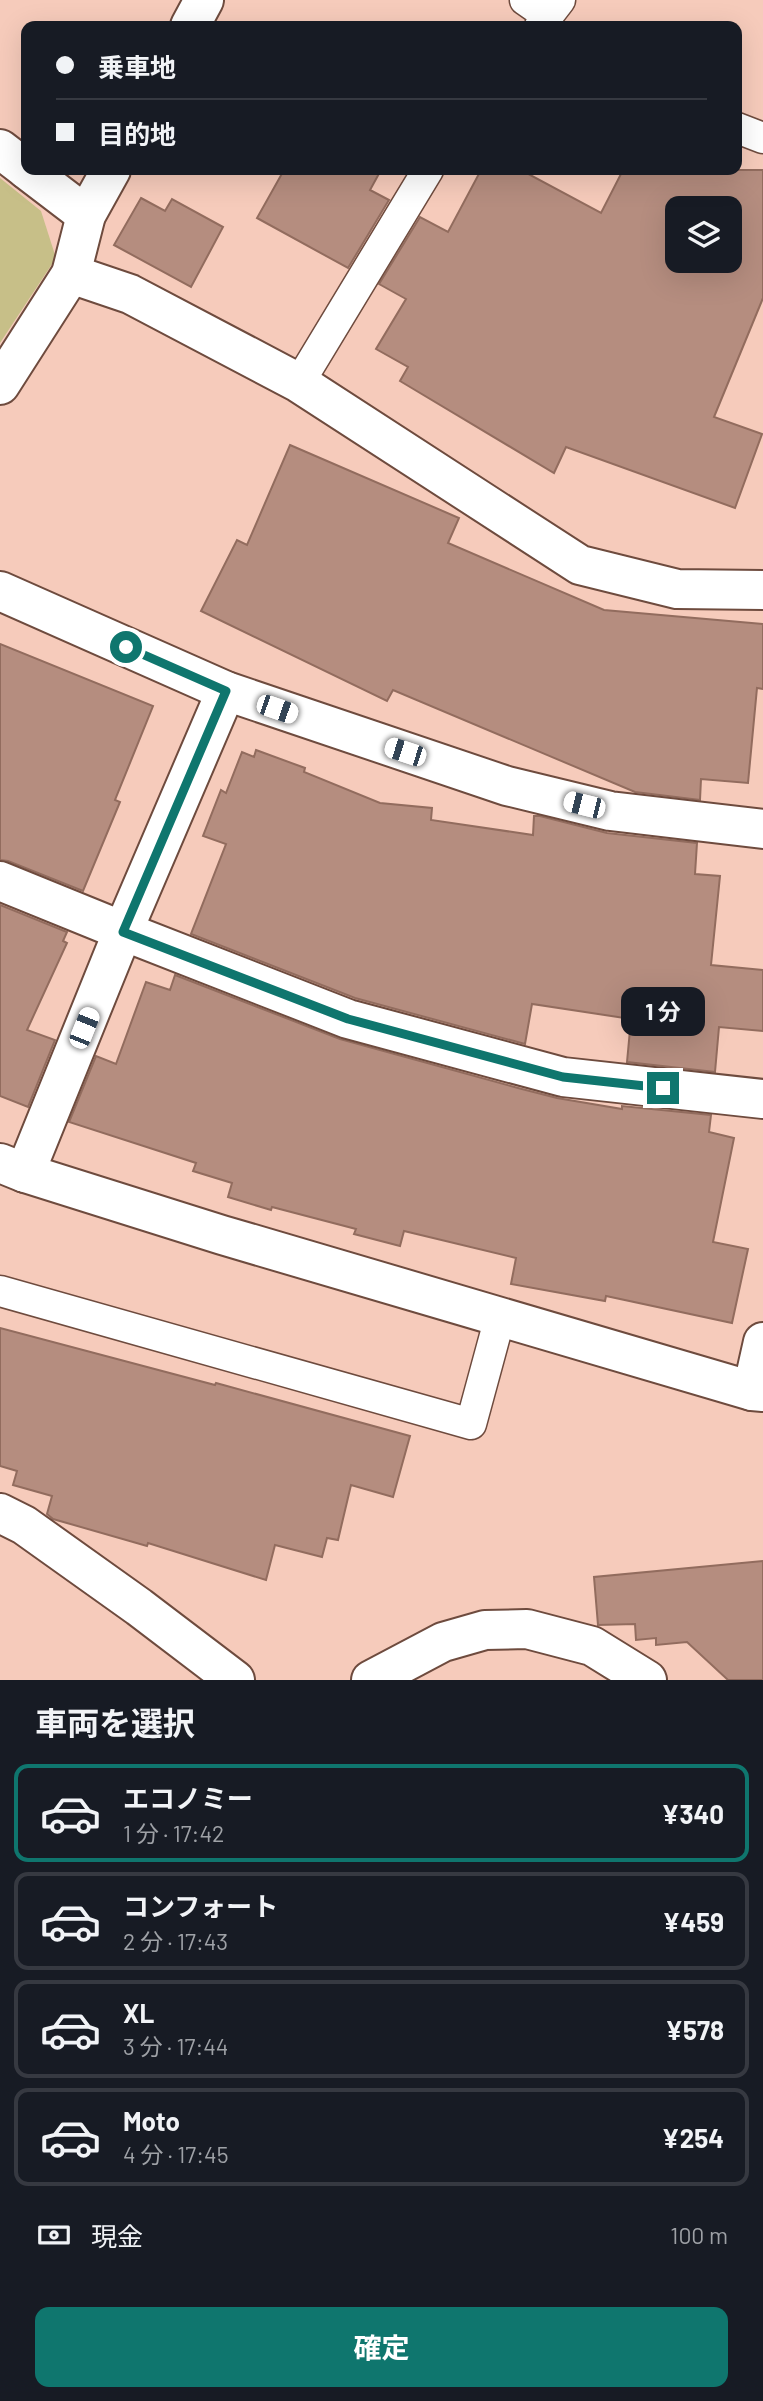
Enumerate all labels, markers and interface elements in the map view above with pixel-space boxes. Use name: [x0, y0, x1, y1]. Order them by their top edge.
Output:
text: 乗車地: [98, 51, 176, 82]
text: 目的地: [98, 118, 176, 149]
map controls: [665, 196, 742, 273]
button: layers: [665, 196, 742, 273]
route start: [110, 631, 142, 663]
car: [254, 692, 301, 726]
car: [382, 736, 429, 768]
car: [562, 790, 607, 820]
callout: 1 分: [621, 986, 705, 1036]
text: 1 分: [645, 997, 681, 1025]
car: [67, 1005, 102, 1051]
route end: [647, 1072, 679, 1104]
text: 車両を選択: [35, 1703, 195, 1741]
icon: car: [39, 1782, 102, 1845]
text: エコノミー: [123, 1782, 253, 1813]
text: ¥340: [662, 1798, 724, 1829]
text: 1 分 · 17:42: [123, 1819, 224, 1847]
icon: car: [39, 1890, 102, 1953]
text: コンフォート: [123, 1890, 278, 1921]
text: ¥459: [663, 1906, 724, 1937]
text: 2 分 · 17:43: [123, 1927, 228, 1955]
text: XL: [123, 1997, 154, 2028]
icon: car: [39, 1998, 102, 2061]
text: ¥578: [665, 2014, 724, 2045]
text: 3 分 · 17:44: [123, 2032, 229, 2060]
text: Moto: [123, 2105, 180, 2136]
icon: car: [39, 2106, 102, 2169]
text: ¥254: [662, 2122, 724, 2153]
text: 4 分 · 17:45: [123, 2140, 229, 2168]
icon: cash: [35, 2216, 73, 2254]
text: 現金: [91, 2220, 143, 2251]
text: 100 m: [670, 2221, 728, 2249]
button: 確定: [35, 2307, 728, 2387]

